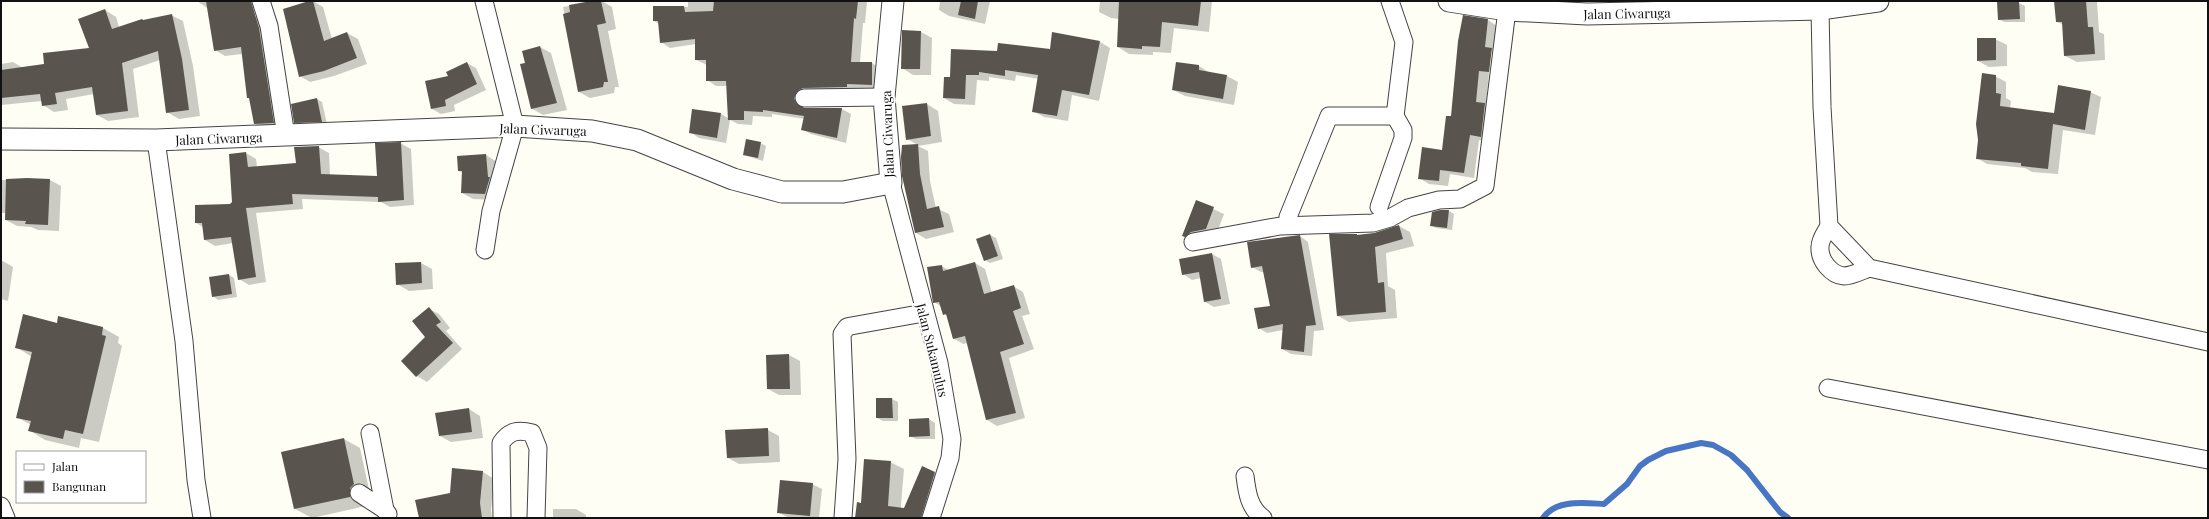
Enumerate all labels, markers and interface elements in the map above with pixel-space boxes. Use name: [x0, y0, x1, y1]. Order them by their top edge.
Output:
street label: Jalan Ciwaruga: [1582, 4, 1671, 22]
street label: Jalan Ciwaruga: [877, 90, 897, 179]
street label: Jalan Ciwaruga: [498, 119, 587, 139]
street label: Jalan Ciwaruga: [174, 128, 263, 148]
street label: Jalan Sukamulus: [913, 300, 953, 399]
legend: [16, 451, 146, 503]
text: Jalan: [51, 458, 78, 474]
text: Bangunan: [52, 478, 106, 494]

